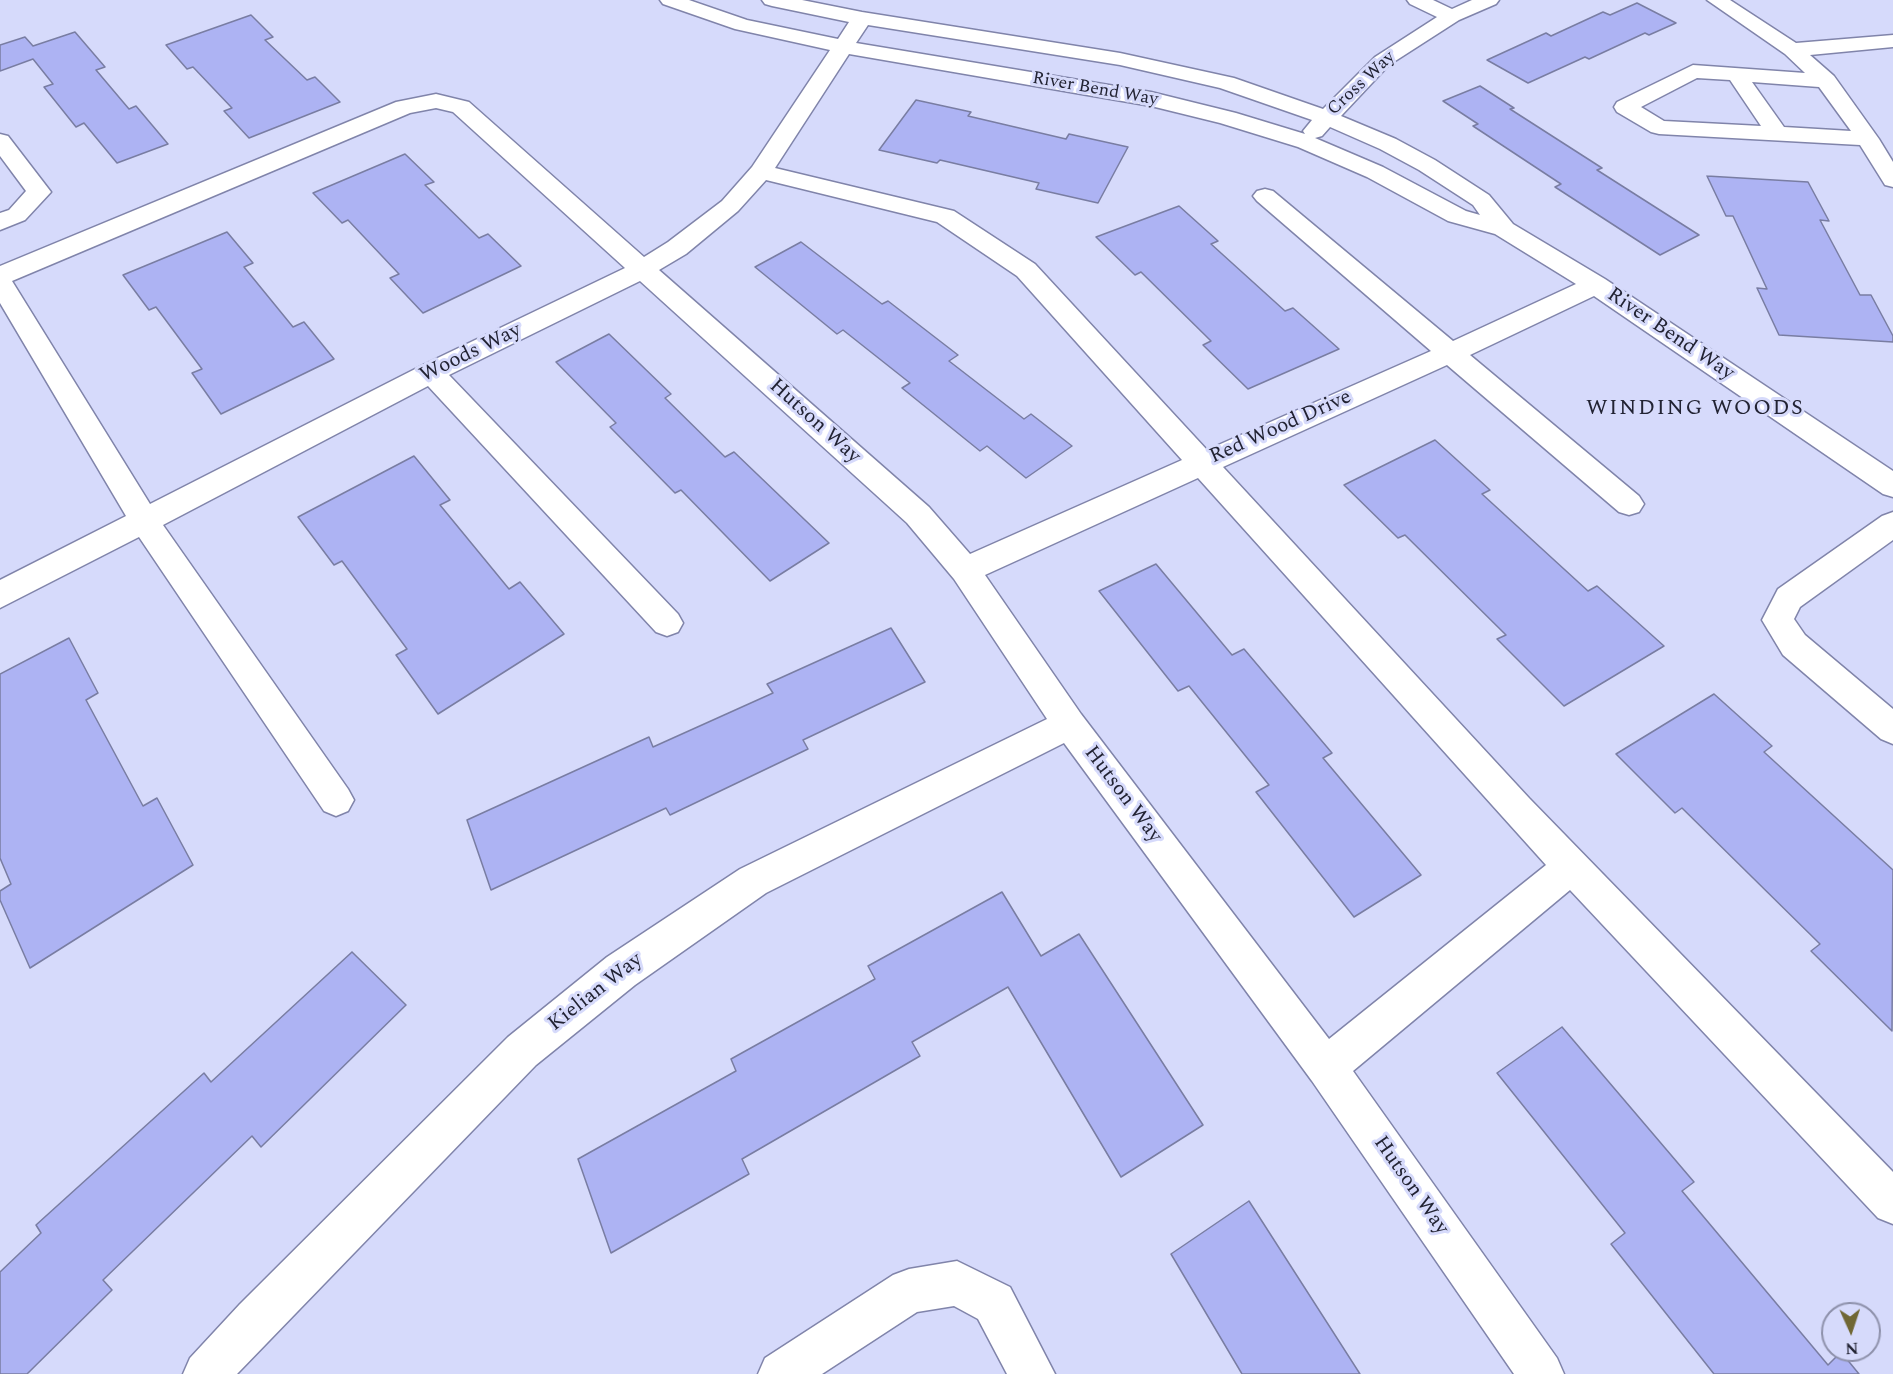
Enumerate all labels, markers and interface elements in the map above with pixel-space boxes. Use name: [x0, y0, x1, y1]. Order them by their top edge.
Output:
street label: Cross Way: [1324, 47, 1400, 121]
street label: River Bend Way: [1031, 68, 1159, 112]
street label: River Bend Way: [1602, 283, 1738, 387]
street label: Woods Way: [416, 319, 526, 389]
street label: Hutson Way: [763, 374, 865, 470]
street label: Red Wood Drive: [1206, 385, 1356, 471]
district label: WINDING WOODS: [1586, 397, 1804, 423]
street label: Hutson Way: [1077, 742, 1167, 848]
street label: Kielian Way: [544, 948, 648, 1038]
street label: Hutson Way: [1367, 1132, 1453, 1240]
north arrow: [1821, 1302, 1881, 1362]
text: N: [1845, 1336, 1859, 1360]

